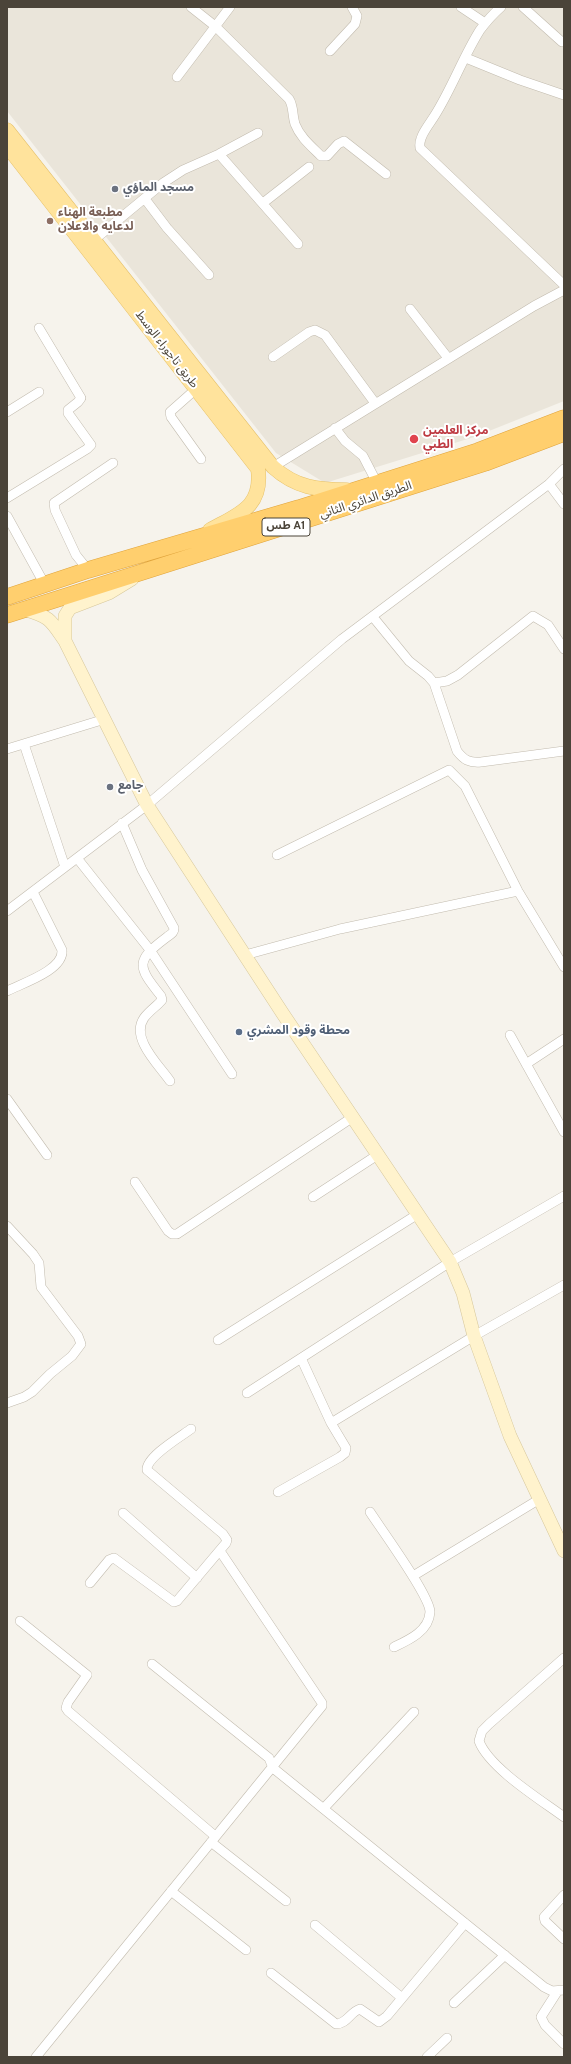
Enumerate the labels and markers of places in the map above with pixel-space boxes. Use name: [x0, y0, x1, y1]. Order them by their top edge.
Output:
place label: مسجد الماؤي: [123, 182, 194, 196]
marker: مسجد الماؤي: [110, 184, 120, 194]
place label: مطبعة الهناء لدعايه والاعلان: [58, 207, 133, 235]
marker: مطبعة الهناء لدعايه والاعلان: [45, 216, 55, 226]
place label: مركز العلمين الطبي: [423, 425, 488, 453]
marker: مركز العلمين الطبي: [408, 433, 420, 445]
place label: جامع: [118, 780, 143, 794]
marker: جامع: [105, 782, 115, 792]
place label: محطة وقود المشري: [247, 1025, 350, 1039]
marker: محطة وقود المشري: [234, 1027, 244, 1037]

